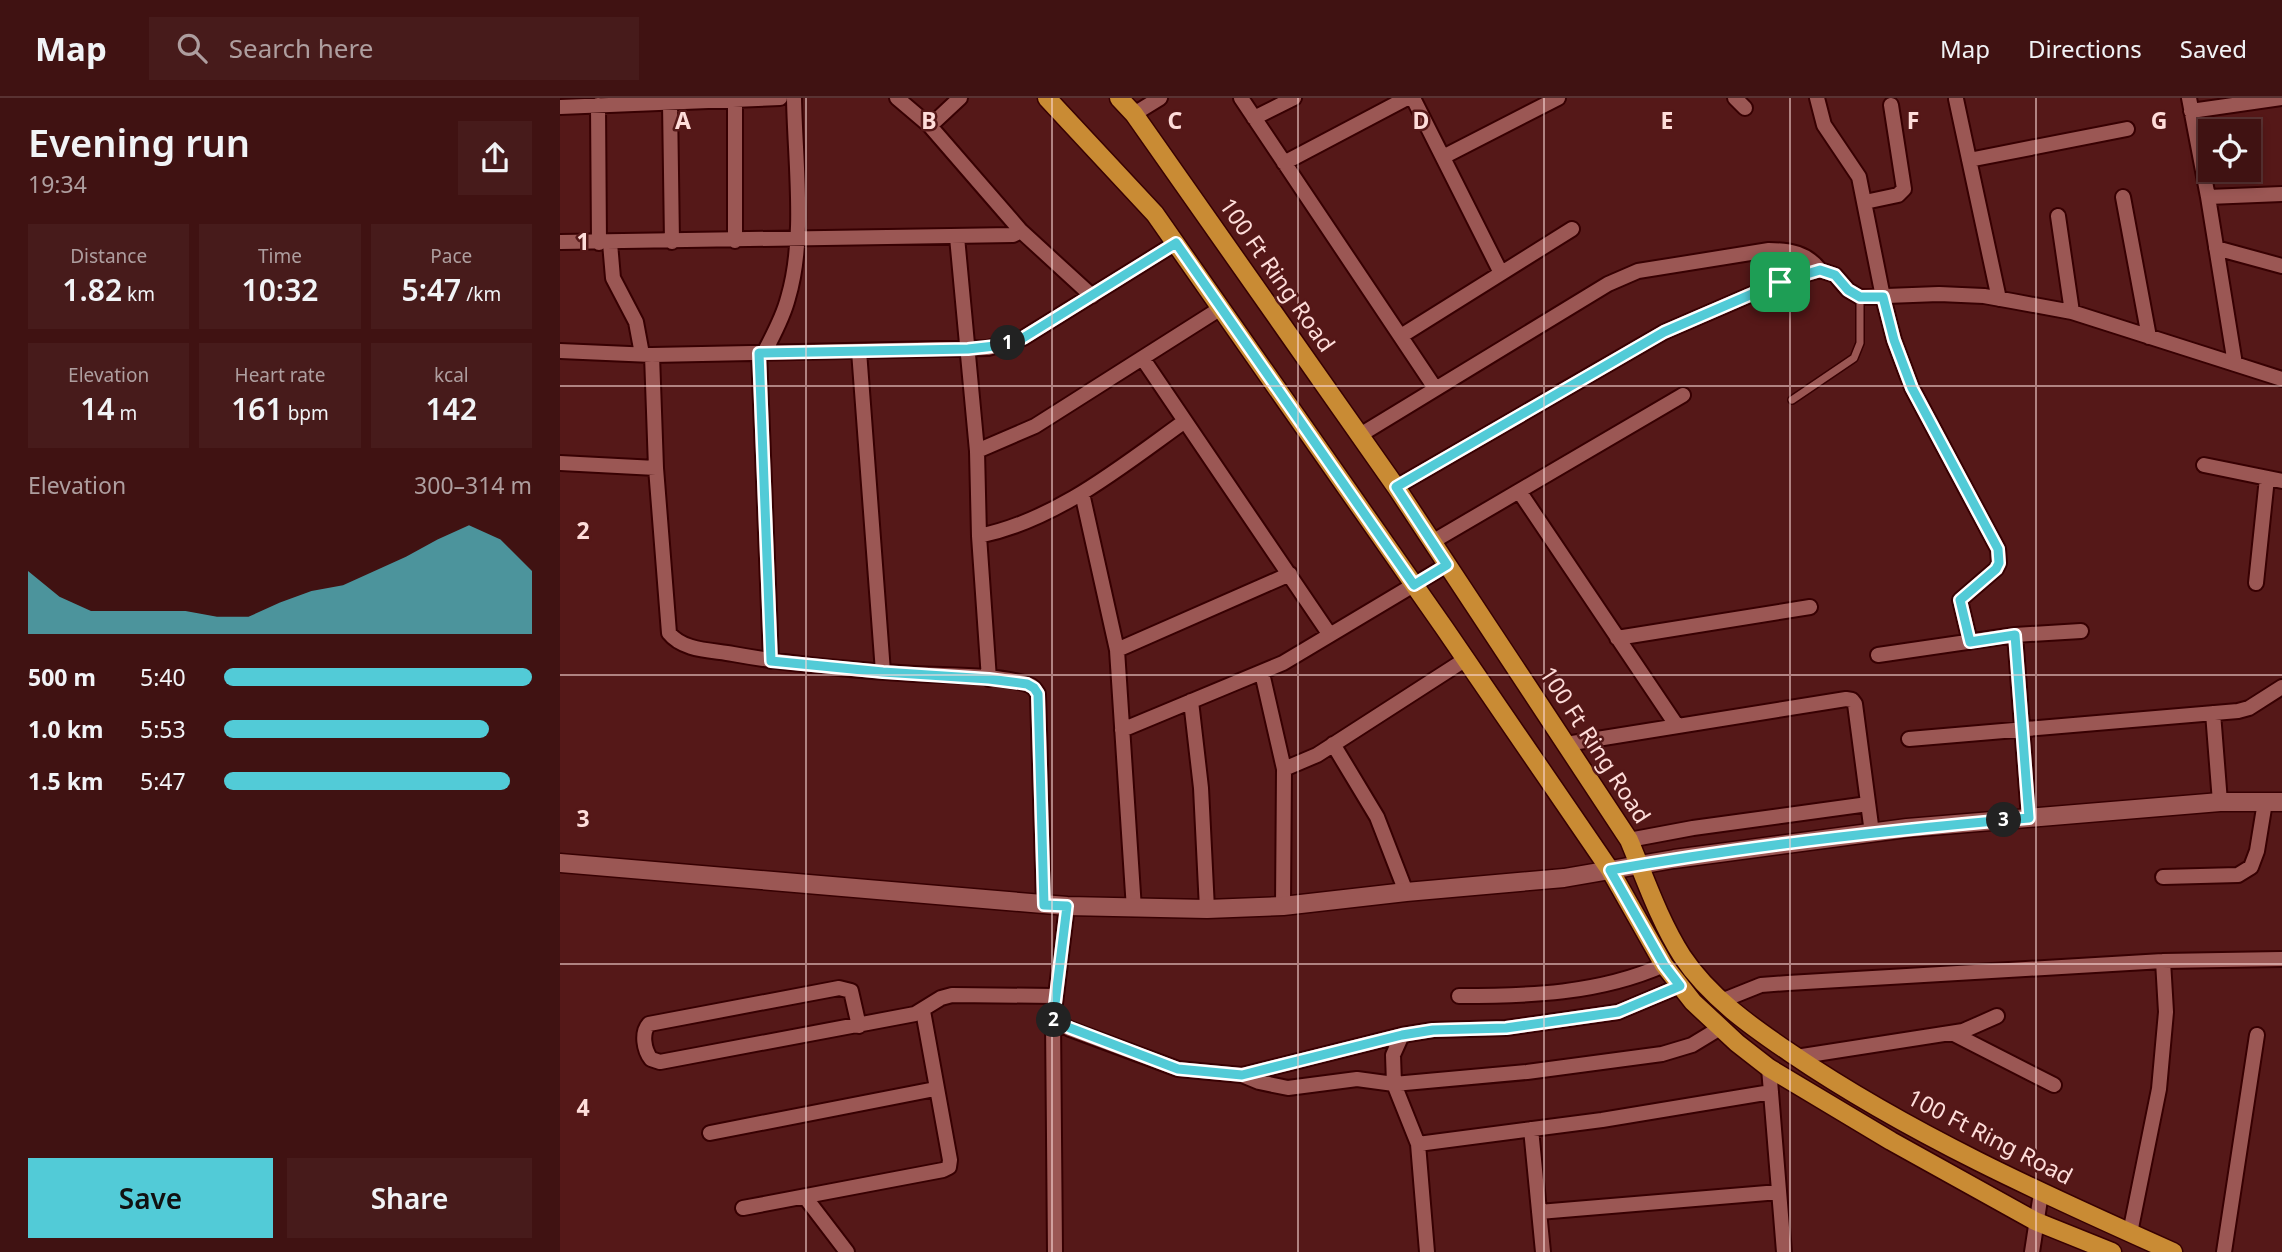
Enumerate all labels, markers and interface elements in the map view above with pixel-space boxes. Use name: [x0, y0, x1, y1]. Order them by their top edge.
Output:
search box: [149, 17, 639, 80]
text: Map: [35, 26, 107, 71]
icon: search: [173, 29, 211, 67]
text: Search here: [229, 30, 373, 66]
text: Map: [1940, 32, 1990, 65]
text: Directions: [2028, 32, 2142, 65]
text: Saved: [2180, 32, 2247, 65]
text: A: [675, 104, 691, 136]
text: B: [921, 104, 937, 136]
text: C: [1168, 104, 1183, 136]
text: D: [1413, 104, 1429, 136]
text: E: [1661, 104, 1673, 136]
text: F: [1907, 104, 1919, 136]
text: G: [2151, 104, 2167, 136]
text: Evening run: [28, 116, 250, 168]
map controls: [2198, 119, 2261, 182]
button: locate: [2198, 119, 2261, 182]
button: share: [458, 121, 532, 195]
text: 19:34: [28, 168, 87, 200]
street label: 100 Ft Ring Road: [1213, 191, 1343, 358]
text: 1: [576, 225, 590, 257]
text: Distance: [70, 243, 147, 269]
text: Time: [258, 243, 302, 269]
text: Pace: [430, 243, 472, 269]
pin: [1750, 252, 1810, 312]
icon: arrive: [1761, 263, 1799, 301]
text: 1.82: [62, 269, 122, 310]
text: 10:32: [242, 269, 318, 310]
text: 5:47: [401, 269, 461, 310]
text: km: [122, 281, 155, 307]
text: /km: [461, 281, 501, 307]
pin: 1: [990, 326, 1026, 360]
text: 1: [1002, 329, 1013, 355]
text: Elevation: [68, 362, 149, 388]
text: Heart rate: [235, 362, 325, 388]
text: kcal: [434, 362, 469, 388]
text: 14: [80, 388, 114, 429]
text: 161: [231, 388, 283, 429]
text: 142: [426, 388, 477, 429]
text: m: [114, 400, 137, 426]
text: bpm: [283, 400, 329, 426]
text: Elevation: [28, 469, 126, 501]
text: 300–314 m: [414, 469, 532, 501]
text: 2: [576, 514, 590, 546]
street label: 100 Ft Ring Road: [1533, 660, 1659, 829]
text: 500 m: [28, 661, 96, 693]
text: 5:40: [140, 661, 186, 693]
text: 1.0 km: [28, 713, 103, 745]
text: 5:53: [140, 713, 186, 745]
text: 1.5 km: [28, 765, 103, 797]
text: 5:47: [140, 765, 186, 797]
text: 3: [576, 802, 590, 834]
pin: 3: [1986, 802, 2022, 838]
text: 3: [1998, 806, 2009, 832]
pin: 2: [1036, 1002, 1072, 1038]
text: 2: [1048, 1006, 1059, 1032]
street label: 100 Ft Ring Road: [1902, 1081, 2079, 1192]
text: 4: [576, 1091, 590, 1123]
button: Save: [28, 1158, 273, 1238]
button: Share: [287, 1158, 532, 1238]

